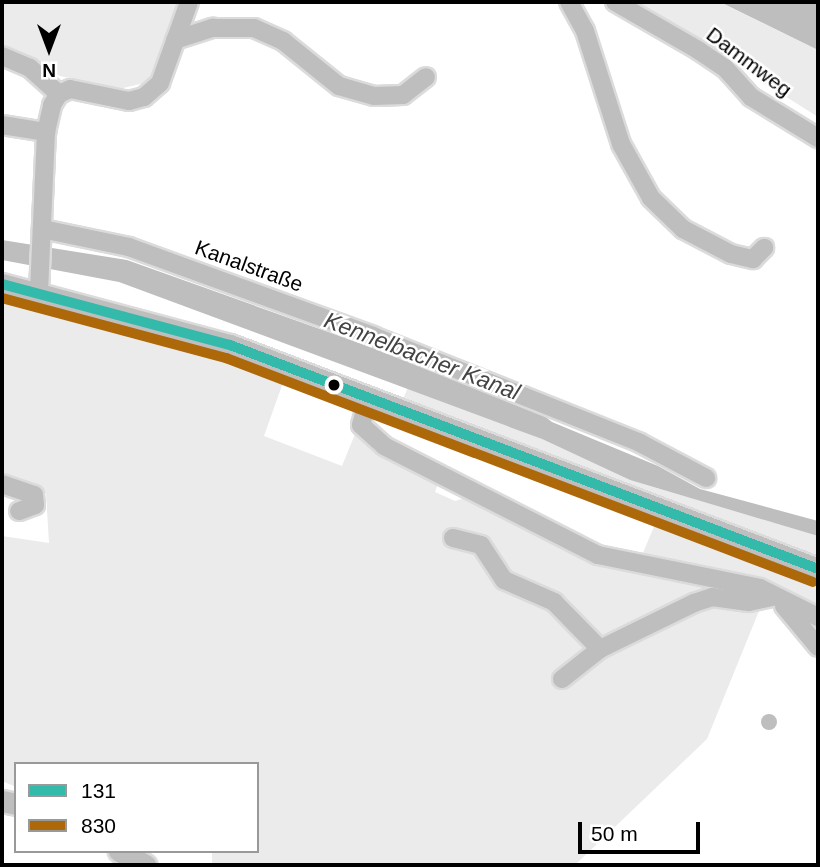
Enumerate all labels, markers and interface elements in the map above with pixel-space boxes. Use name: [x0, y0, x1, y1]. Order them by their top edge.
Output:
north arrow: [14, 14, 84, 84]
street label: Dammweg: [701, 22, 797, 102]
text: N: [42, 60, 56, 81]
street label: Kanalstraße: [191, 235, 307, 297]
water label: Kennelbacher Kanal: [320, 306, 524, 406]
unlabelled marker: [327, 378, 341, 392]
legend: [14, 762, 259, 853]
text: 131: [81, 779, 116, 802]
scale bar: [582, 808, 704, 852]
text: 830: [81, 814, 116, 837]
text: 50 m: [591, 822, 638, 845]

